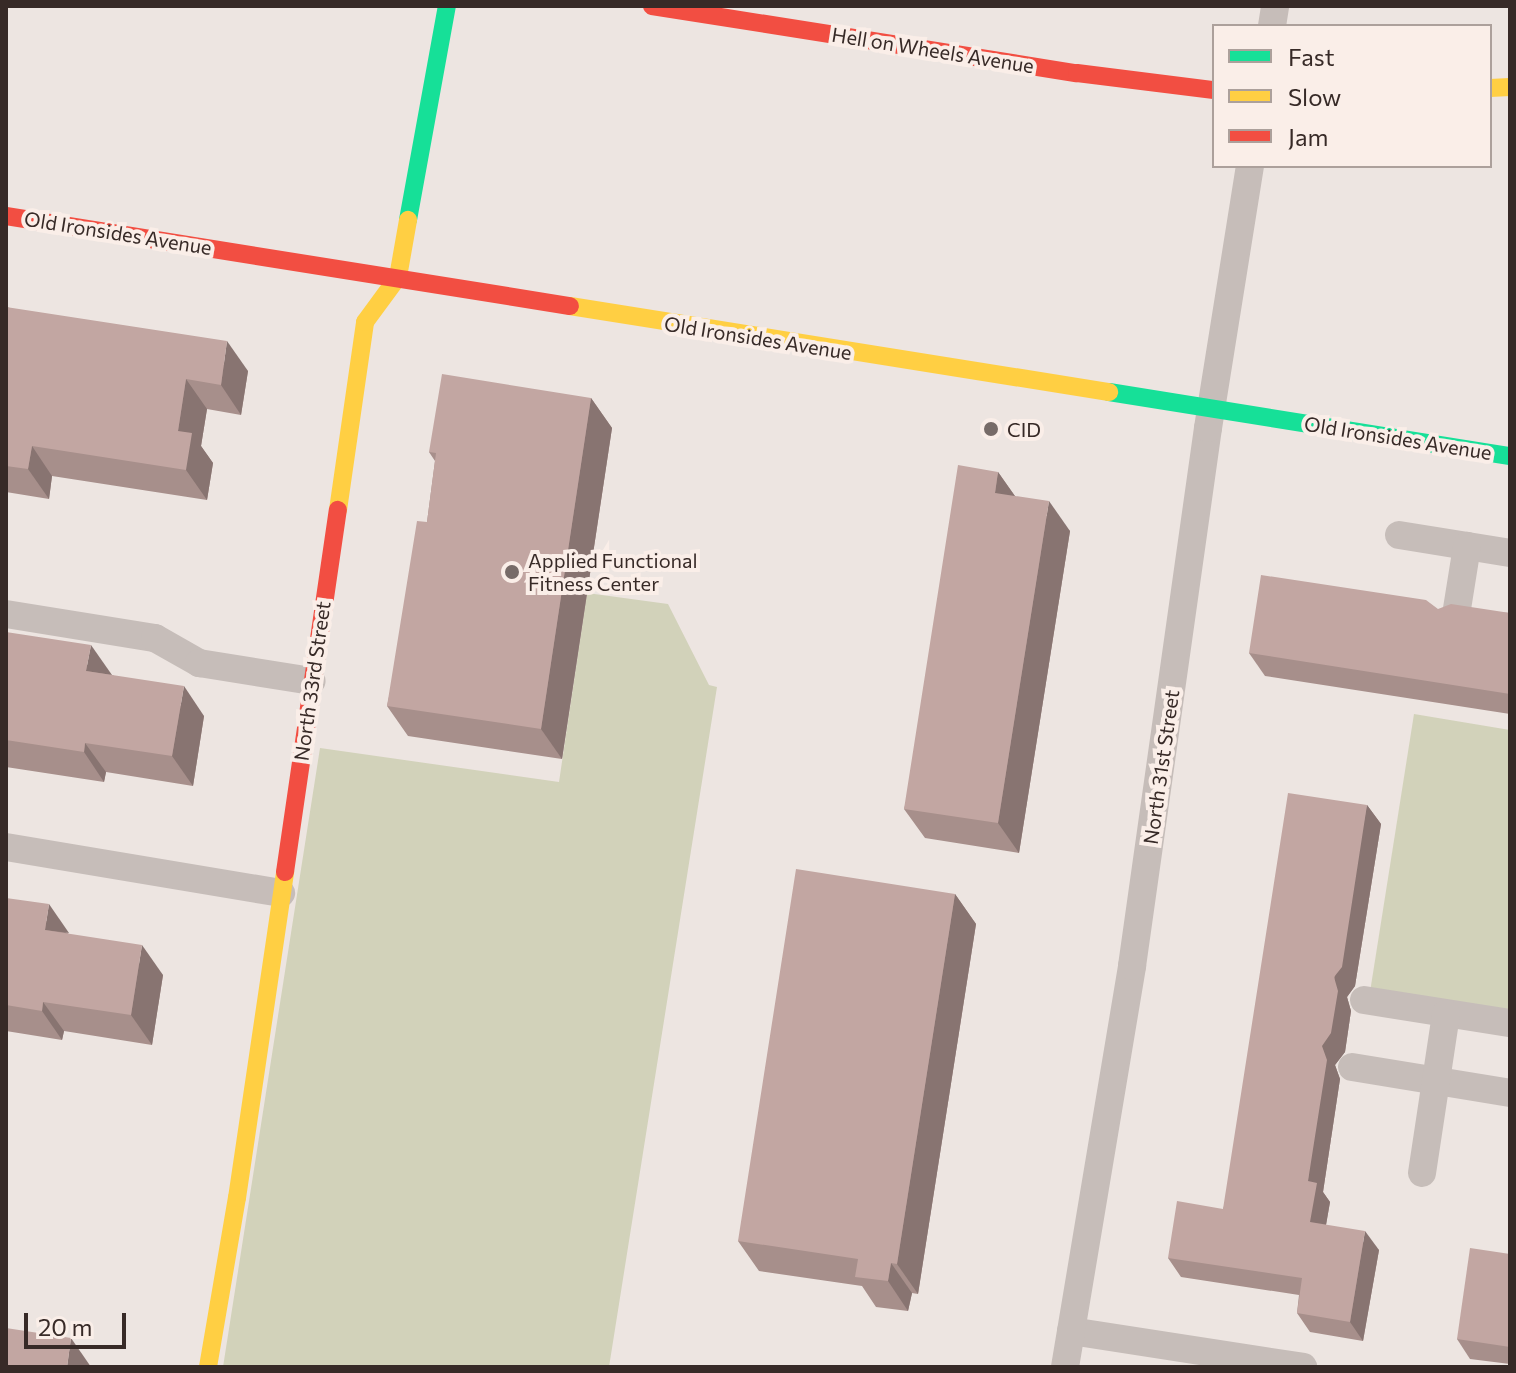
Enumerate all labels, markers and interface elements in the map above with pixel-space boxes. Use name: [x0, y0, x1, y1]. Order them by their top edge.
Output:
street label: Hell on Wheels Avenue: [830, 22, 1036, 78]
legend: [1212, 24, 1492, 168]
text: Fast: [1288, 42, 1335, 71]
text: Slow: [1288, 82, 1341, 111]
text: Jam: [1288, 122, 1328, 151]
street label: Old Ironsides Avenue: [23, 206, 213, 260]
street label: Old Ironsides Avenue: [663, 311, 853, 365]
street label: Old Ironsides Avenue: [1303, 411, 1493, 465]
place label: CID: [1007, 417, 1041, 441]
marker: CID: [982, 420, 1000, 438]
place label: Applied Functional Fitness Center: [528, 548, 698, 595]
marker: Applied Functional Fitness Center: [503, 563, 521, 581]
street label: North 33rd Street: [289, 600, 335, 762]
street label: North 31st Street: [1138, 688, 1184, 846]
scale bar: [28, 1297, 130, 1347]
text: 20 m: [38, 1312, 92, 1341]

